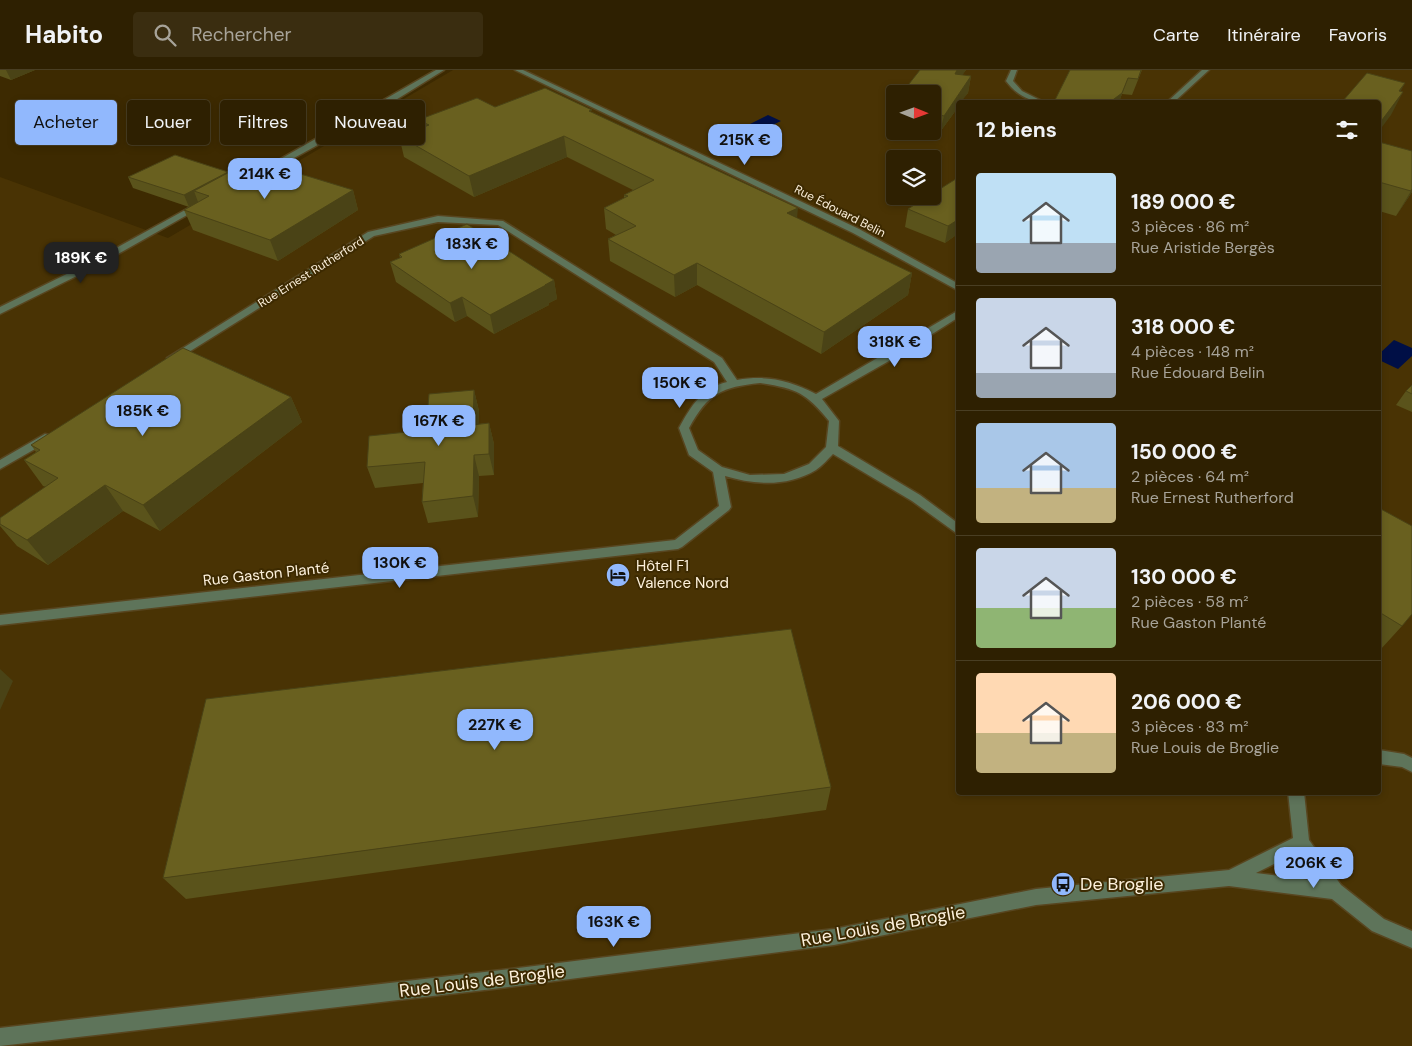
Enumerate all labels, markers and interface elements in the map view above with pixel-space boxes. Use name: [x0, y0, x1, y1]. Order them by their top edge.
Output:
search box: [133, 12, 483, 57]
text: Habito: [25, 19, 103, 50]
icon: search: [151, 21, 179, 49]
text: Rechercher: [191, 22, 292, 47]
text: Carte: [1153, 23, 1199, 47]
text: Itinéraire: [1227, 23, 1301, 47]
text: Favoris: [1329, 23, 1387, 47]
north arrow: [886, 85, 941, 140]
map controls: [886, 85, 941, 205]
chip: Acheter: [15, 100, 117, 145]
chip: Louer: [127, 100, 210, 145]
chip: Filtres: [220, 100, 306, 145]
chip: Nouveau: [316, 100, 425, 145]
text: 12 biens: [976, 116, 1057, 144]
icon: filters: [1333, 116, 1361, 144]
pin: 215K €: [704, 124, 786, 166]
text: 215K €: [719, 129, 771, 150]
button: layers: [886, 150, 941, 205]
pin: 214K €: [224, 158, 306, 200]
text: 214K €: [239, 163, 291, 184]
street label: Rue Édouard Belin: [792, 181, 888, 241]
text: 189 000 €: [1131, 188, 1236, 216]
icon: home: [1016, 193, 1076, 253]
text: 3 pièces · 86 m²: [1131, 216, 1249, 237]
pin: 183K €: [431, 228, 513, 270]
street label: Rue Ernest Rutherford: [255, 233, 367, 311]
text: 183K €: [446, 233, 498, 254]
text: Rue Aristide Bergès: [1131, 237, 1275, 258]
pin: 189K €: [40, 242, 122, 284]
text: 189K €: [55, 247, 107, 268]
text: 318 000 €: [1131, 313, 1235, 341]
icon: home: [1016, 318, 1076, 378]
pin: 318K €: [854, 326, 936, 368]
text: 318K €: [869, 331, 921, 352]
text: 4 pièces · 148 m²: [1131, 341, 1254, 362]
text: Rue Édouard Belin: [1131, 362, 1265, 383]
pin: 150K €: [639, 366, 721, 409]
text: 150K €: [653, 372, 707, 393]
pin: 185K €: [102, 394, 184, 437]
text: 185K €: [117, 400, 169, 421]
pin: 167K €: [398, 404, 480, 447]
text: 167K €: [413, 410, 465, 431]
text: 150 000 €: [1131, 438, 1237, 466]
icon: home: [1016, 443, 1076, 503]
text: 2 pièces · 64 m²: [1131, 466, 1249, 487]
text: Rue Ernest Rutherford: [1131, 487, 1294, 508]
pin: 130K €: [359, 546, 441, 589]
text: 130K €: [373, 552, 427, 573]
place label: Hôtel F1 Valence Nord: [636, 556, 729, 593]
street label: Rue Gaston Planté: [202, 557, 330, 591]
hotel icon: Hôtel F1 Valence Nord: [605, 562, 631, 588]
text: 130 000 €: [1131, 563, 1237, 591]
icon: home: [1016, 568, 1076, 628]
text: 2 pièces · 58 m²: [1131, 591, 1249, 612]
text: Rue Gaston Planté: [1131, 612, 1266, 633]
text: 206 000 €: [1131, 688, 1242, 716]
icon: home: [1016, 693, 1076, 753]
pin: 227K €: [454, 708, 536, 751]
text: 227K €: [468, 714, 522, 735]
text: 3 pièces · 83 m²: [1131, 716, 1249, 737]
text: Rue Louis de Broglie: [1131, 737, 1279, 758]
pin: 206K €: [1273, 846, 1355, 889]
text: 206K €: [1285, 852, 1343, 873]
bus stop icon: De Broglie: [1050, 871, 1076, 897]
place label: De Broglie: [1080, 872, 1163, 896]
street label: Rue Louis de Broglie: [799, 900, 967, 952]
pin: 163K €: [573, 906, 655, 948]
text: 163K €: [588, 911, 640, 932]
street label: Rue Louis de Broglie: [398, 959, 566, 1003]

